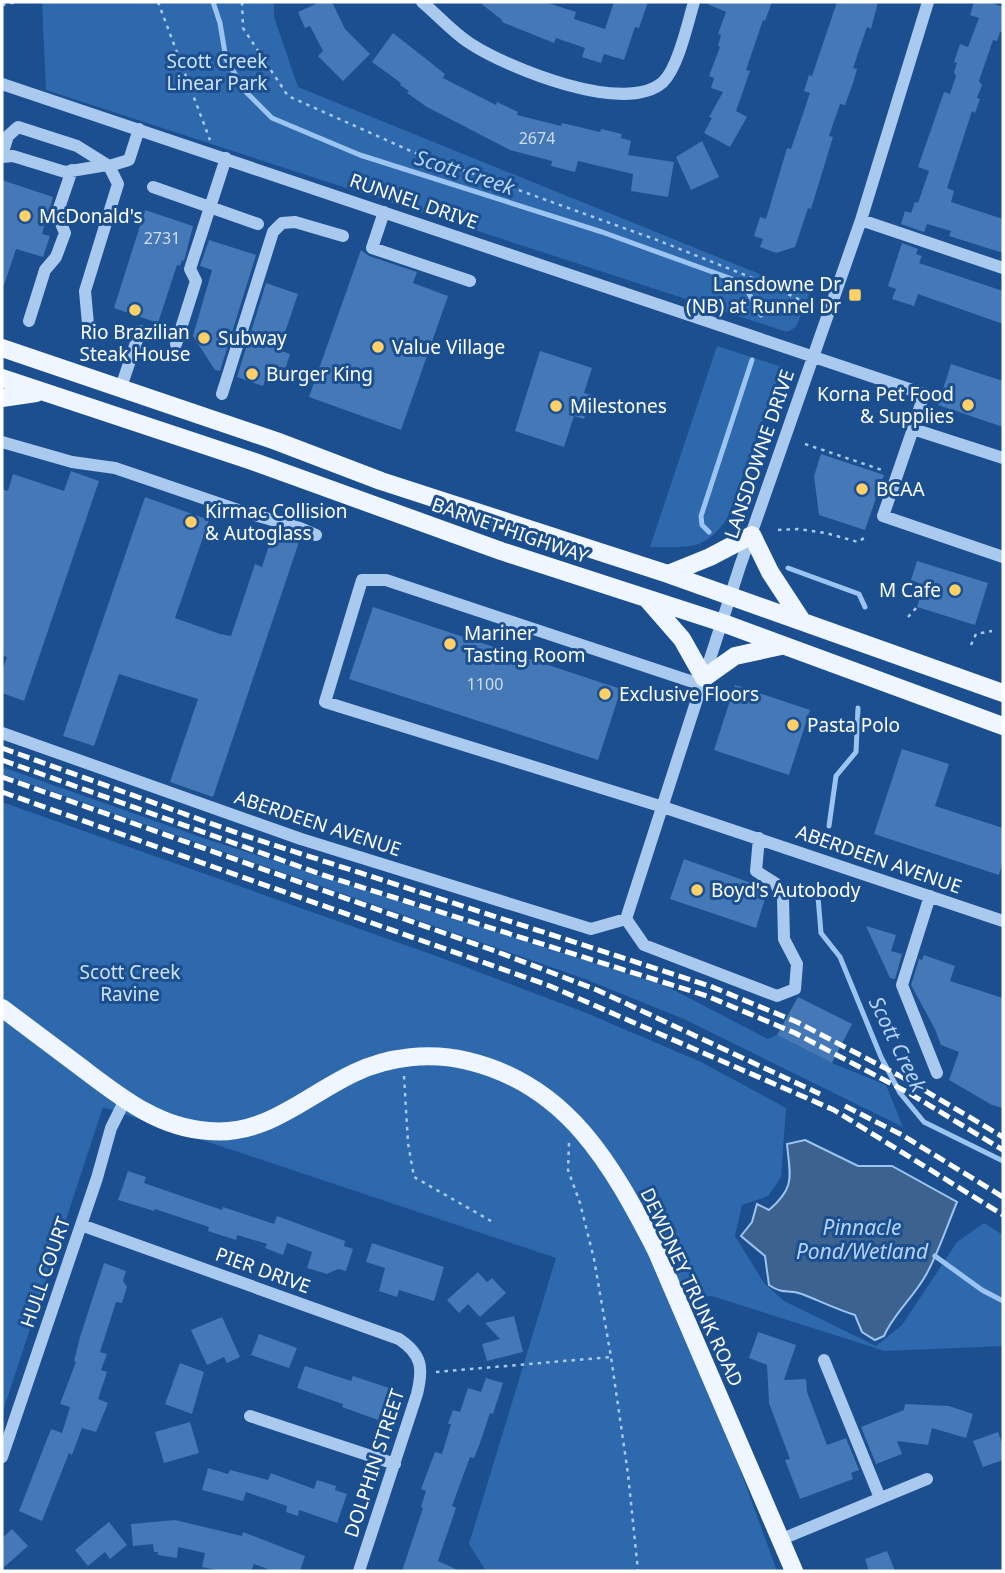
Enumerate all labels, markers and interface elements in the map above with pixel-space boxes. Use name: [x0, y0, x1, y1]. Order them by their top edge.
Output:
park label: Scott Creek Linear Park: [167, 48, 267, 96]
house number: 2674: [519, 127, 555, 149]
water label: Scott Creek: [412, 143, 520, 202]
street label: RUNNEL DRIVE: [346, 167, 482, 235]
place label: McDonald's: [39, 203, 143, 229]
marker: McDonald's: [17, 208, 33, 224]
house number: 2731: [144, 227, 180, 249]
place label: Lansdowne Dr (NB) at Runnel Dr: [686, 271, 841, 319]
marker: Lansdowne Dr (NB) at Runnel Dr: [847, 287, 863, 303]
marker: Rio Brazilian Steak House: [127, 302, 143, 318]
place label: Rio Brazilian Steak House: [80, 319, 190, 367]
place label: Subway: [218, 325, 287, 351]
marker: Subway: [196, 330, 212, 346]
place label: Value Village: [392, 334, 505, 360]
marker: Value Village: [370, 339, 386, 355]
place label: Burger King: [266, 361, 373, 387]
marker: Burger King: [244, 366, 260, 382]
street label: LANSDOWNE DRIVE: [718, 366, 800, 542]
place label: Korna Pet Food & Supplies: [817, 381, 954, 429]
place label: Milestones: [570, 393, 667, 419]
marker: Korna Pet Food & Supplies: [960, 397, 976, 413]
marker: Milestones: [548, 398, 564, 414]
place label: BCAA: [876, 476, 925, 502]
marker: BCAA: [854, 481, 870, 497]
street label: BARNET HIGHWAY: [428, 491, 592, 569]
place label: Kirmac Collision & Autoglass: [205, 498, 347, 546]
marker: Kirmac Collision & Autoglass: [183, 514, 199, 530]
place label: M Cafe: [879, 577, 941, 603]
marker: M Cafe: [947, 582, 963, 598]
place label: Mariner Tasting Room: [464, 620, 586, 668]
marker: Mariner Tasting Room: [442, 636, 458, 652]
house number: 1100: [467, 673, 503, 695]
place label: Exclusive Floors: [619, 681, 759, 707]
marker: Exclusive Floors: [597, 686, 613, 702]
place label: Pasta Polo: [807, 712, 900, 738]
marker: Pasta Polo: [785, 717, 801, 733]
street label: ABERDEEN AVENUE: [231, 784, 405, 862]
street label: ABERDEEN AVENUE: [793, 818, 965, 900]
place label: Boyd's Autobody: [711, 877, 861, 903]
marker: Boyd's Autobody: [689, 882, 705, 898]
park label: Scott Creek Ravine: [80, 959, 180, 1007]
water label: Scott Creek: [863, 992, 934, 1098]
street label: DEWDNEY TRUNK ROAD: [634, 1183, 750, 1391]
street label: HULL COURT: [14, 1213, 76, 1331]
water label: Pinnacle Pond/Wetland: [796, 1213, 929, 1265]
street label: PIER DRIVE: [212, 1241, 314, 1299]
street label: DOLPHIN STREET: [338, 1385, 410, 1541]

